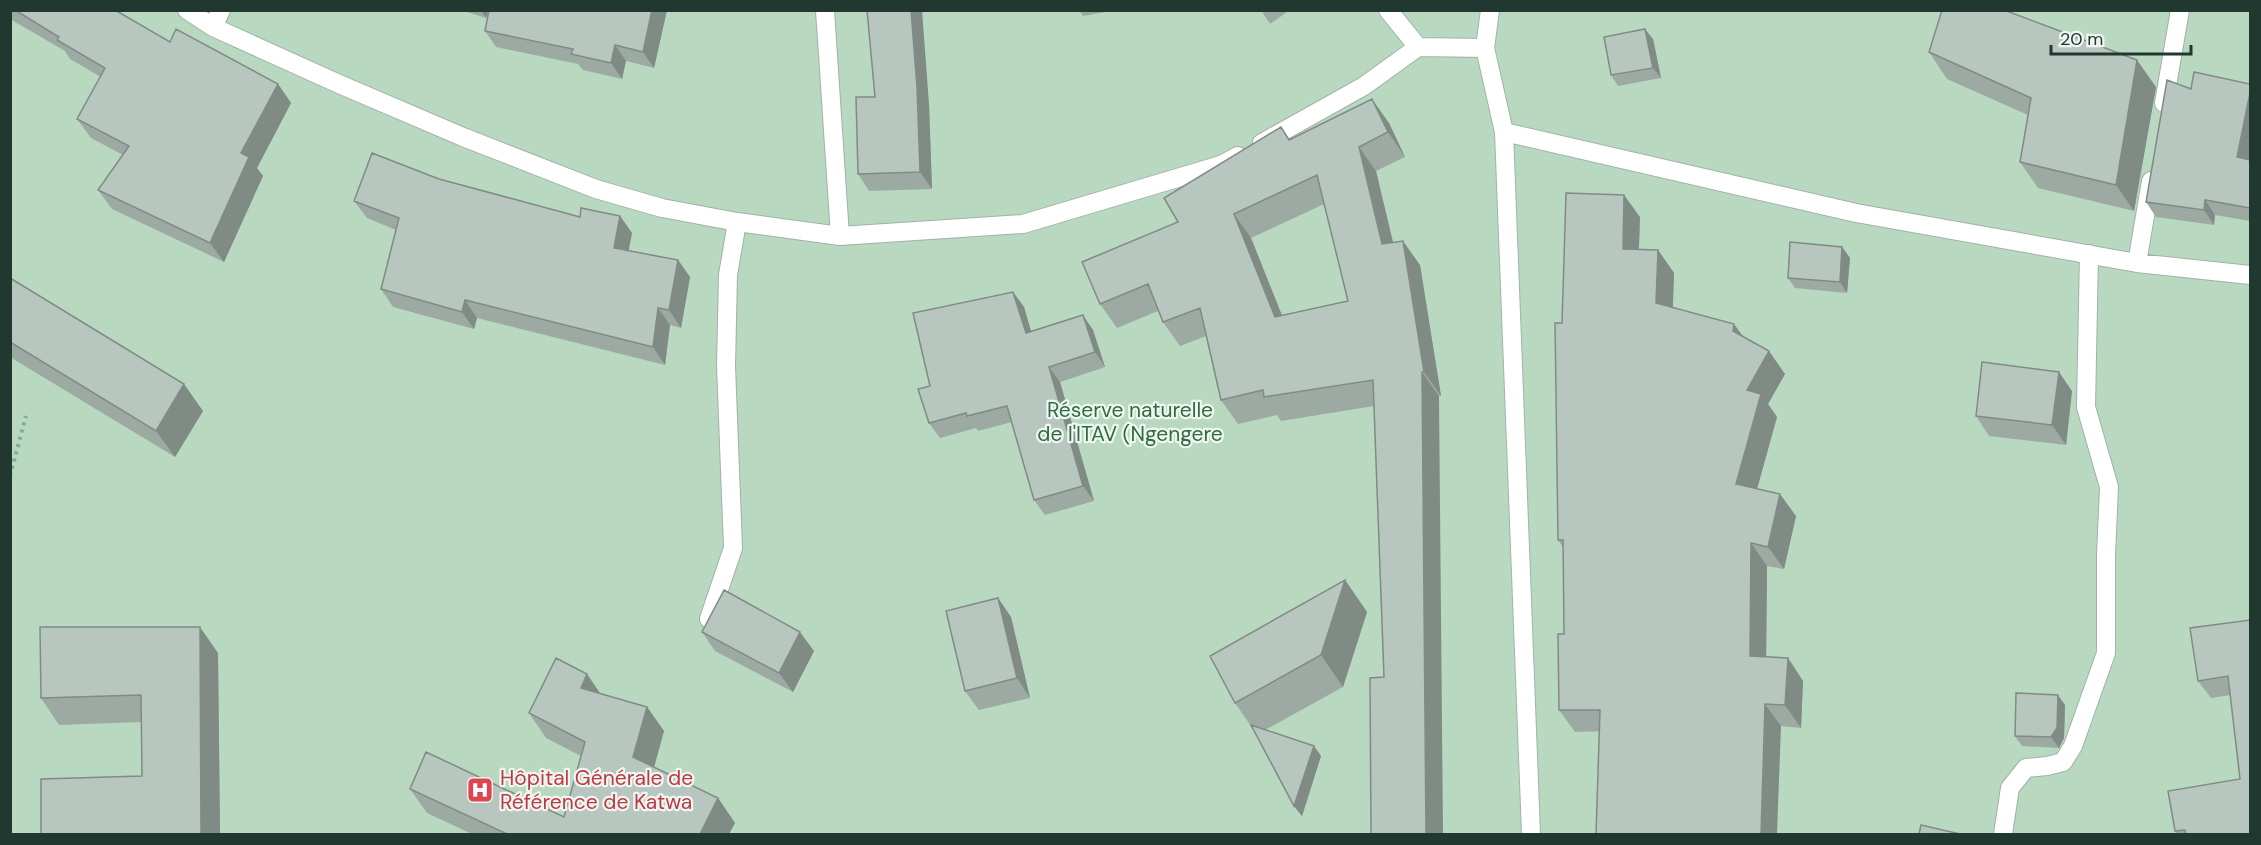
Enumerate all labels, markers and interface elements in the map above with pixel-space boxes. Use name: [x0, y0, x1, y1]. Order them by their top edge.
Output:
scale bar: [2051, 18, 2190, 56]
text: 20 m: [2060, 27, 2103, 51]
park label: Réserve naturelle de l'ITAV (Ngengere: [1037, 396, 1223, 448]
place label: Hôpital Générale de Référence de Katwa: [500, 764, 693, 816]
hospital icon: Hôpital Générale de Référence de Katwa: [465, 775, 495, 805]

